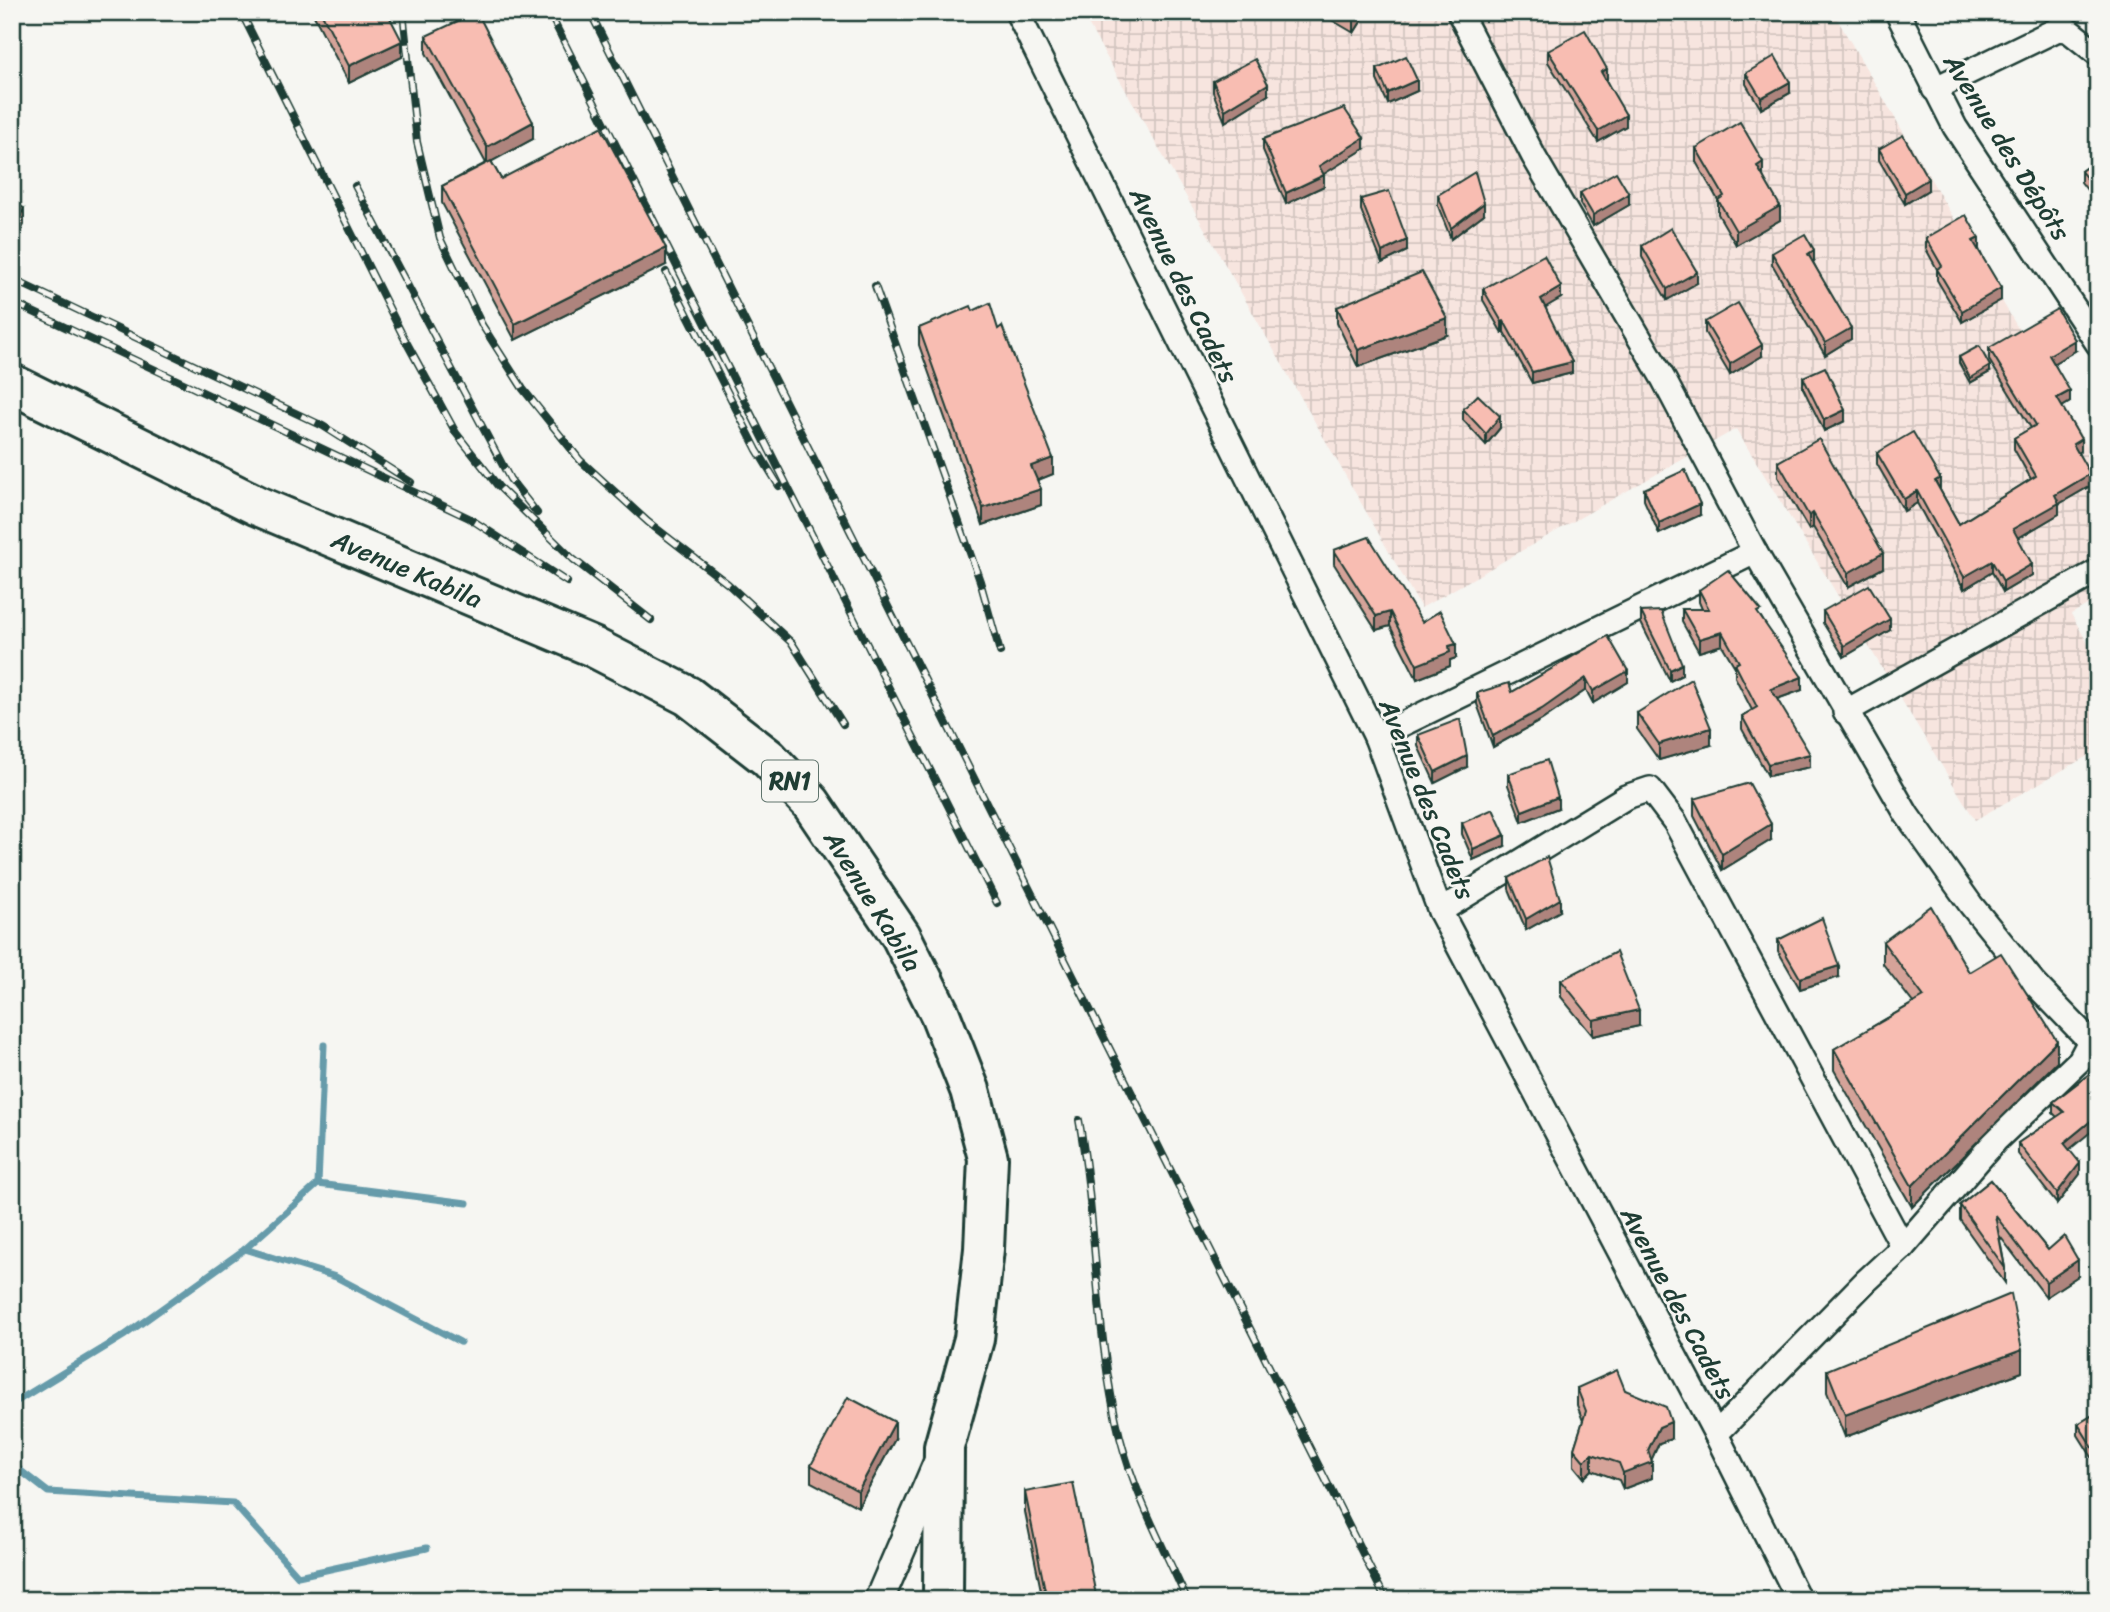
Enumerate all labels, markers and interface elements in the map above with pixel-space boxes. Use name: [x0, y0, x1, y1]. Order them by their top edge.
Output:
street label: Avenue des Dépôts: [1930, 43, 2084, 251]
street label: Avenue des Cadets: [1116, 178, 1252, 392]
street label: Avenue Kabila: [323, 516, 490, 621]
street label: Avenue des Cadets: [1365, 690, 1489, 908]
road number: RN1: [762, 760, 818, 802]
street label: Avenue Kabila: [811, 820, 935, 981]
street label: Avenue des Cadets: [1607, 1197, 1749, 1409]

